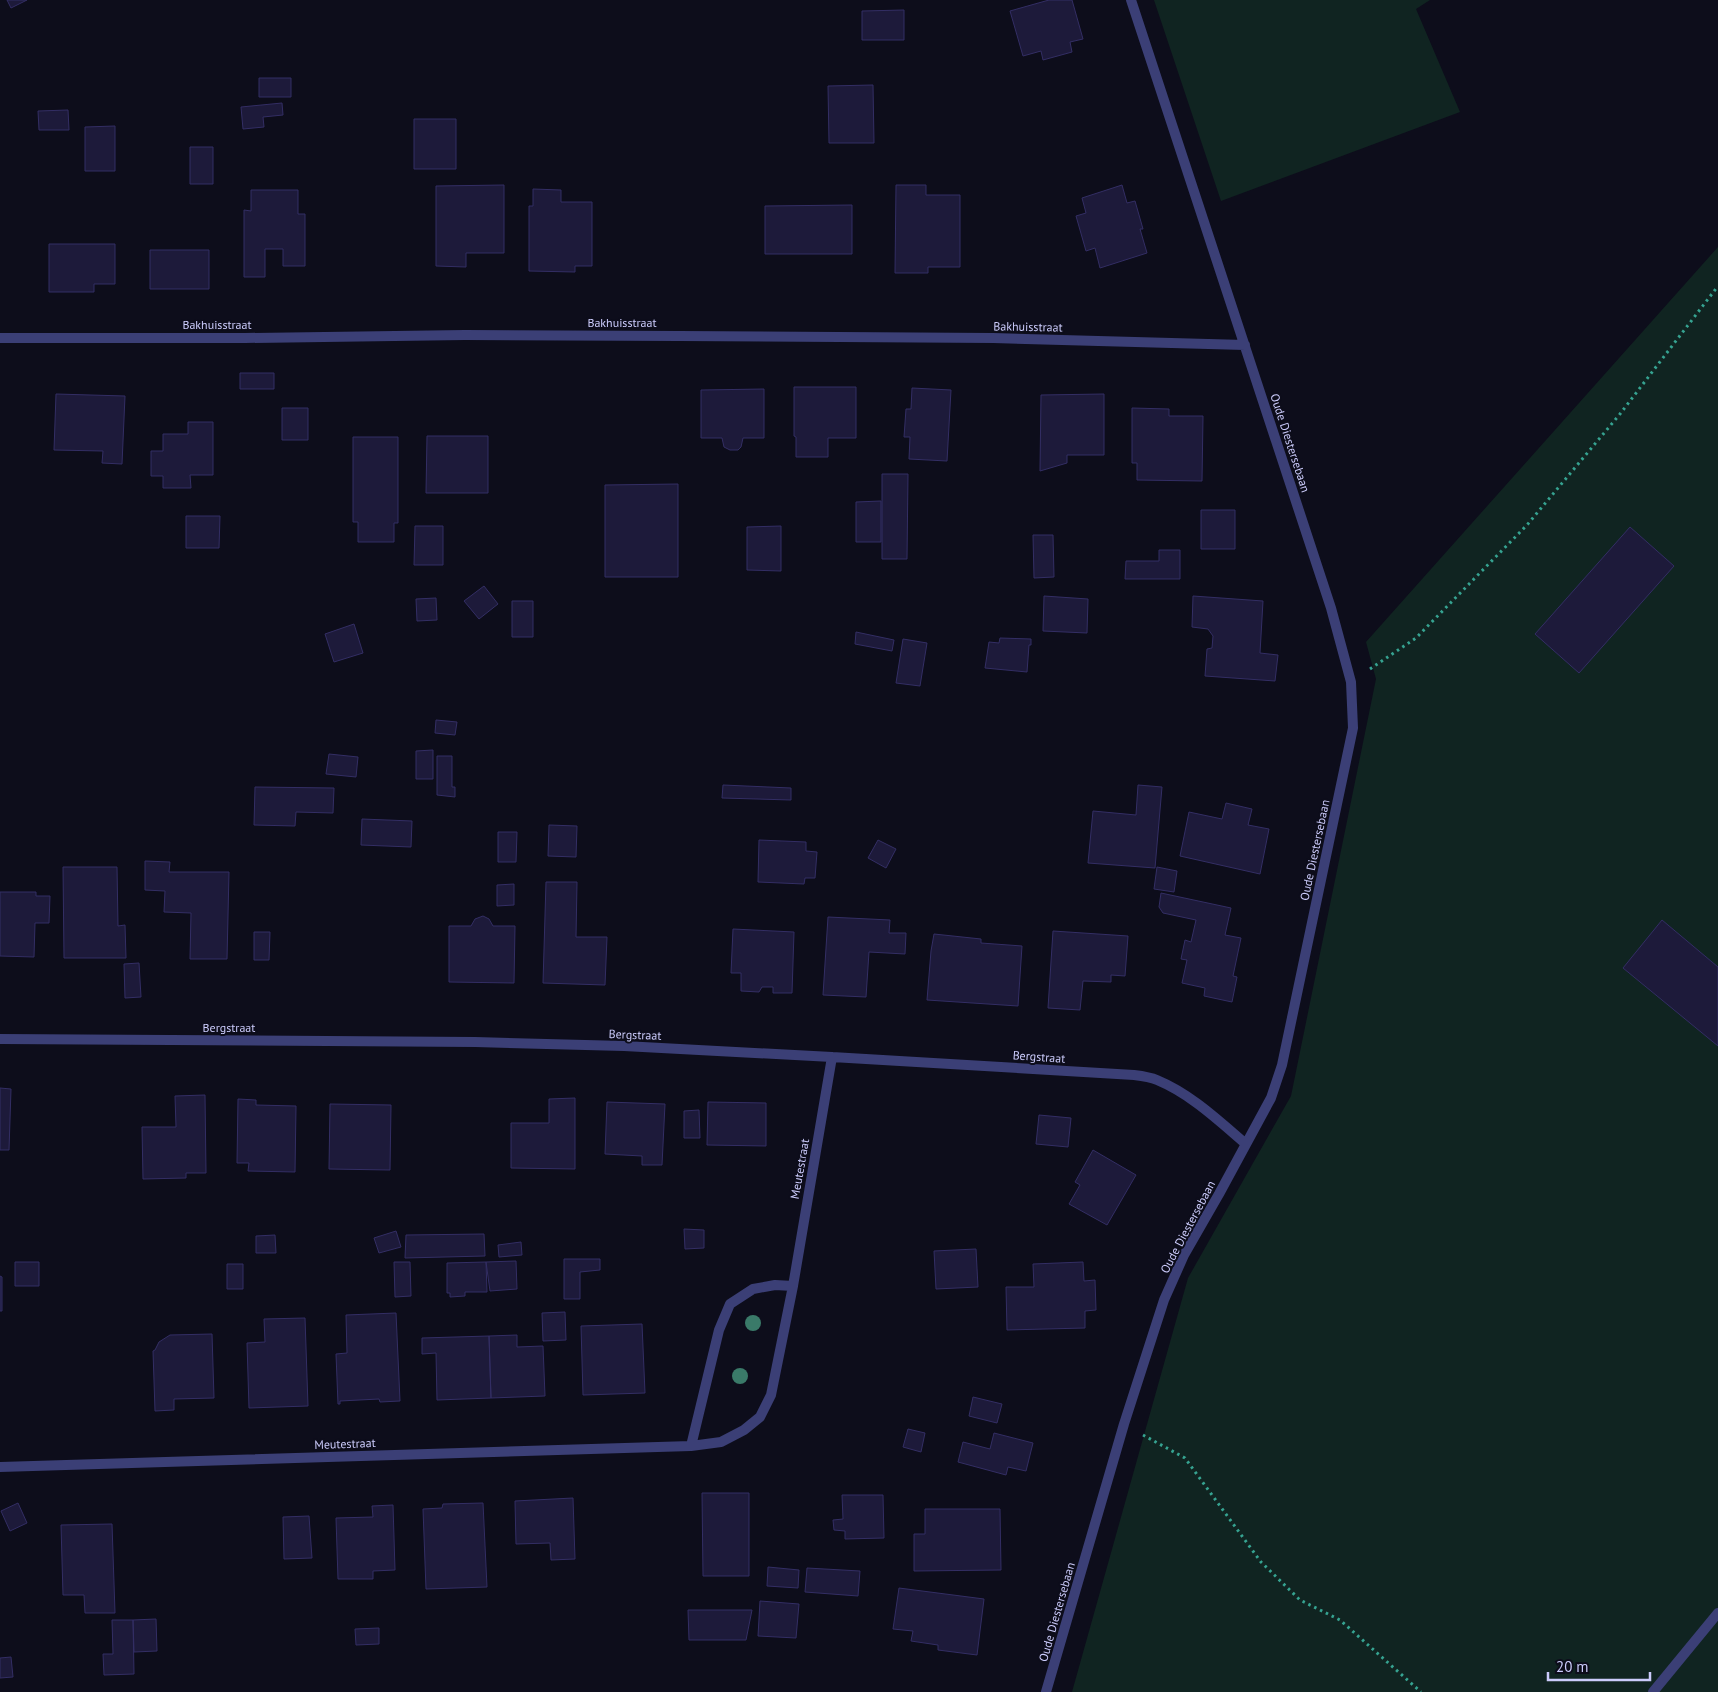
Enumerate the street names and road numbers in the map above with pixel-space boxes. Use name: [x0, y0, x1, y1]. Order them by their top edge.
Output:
street label: Bakhuisstraat: [587, 315, 657, 330]
street label: Bakhuisstraat: [182, 317, 252, 332]
street label: Bakhuisstraat: [993, 318, 1063, 335]
street label: Oude Diestersebaan: [1267, 392, 1314, 494]
street label: Oude Diestersebaan: [1296, 798, 1333, 902]
street label: Bergstraat: [203, 1020, 255, 1035]
street label: Bergstraat: [608, 1026, 662, 1043]
street label: Bergstraat: [1012, 1047, 1066, 1066]
street label: Meutestraat: [787, 1137, 812, 1200]
street label: Oude Diestersebaan: [1157, 1178, 1218, 1276]
street label: Meutestraat: [314, 1435, 376, 1452]
street label: Oude Diestersebaan: [1035, 1560, 1078, 1663]

